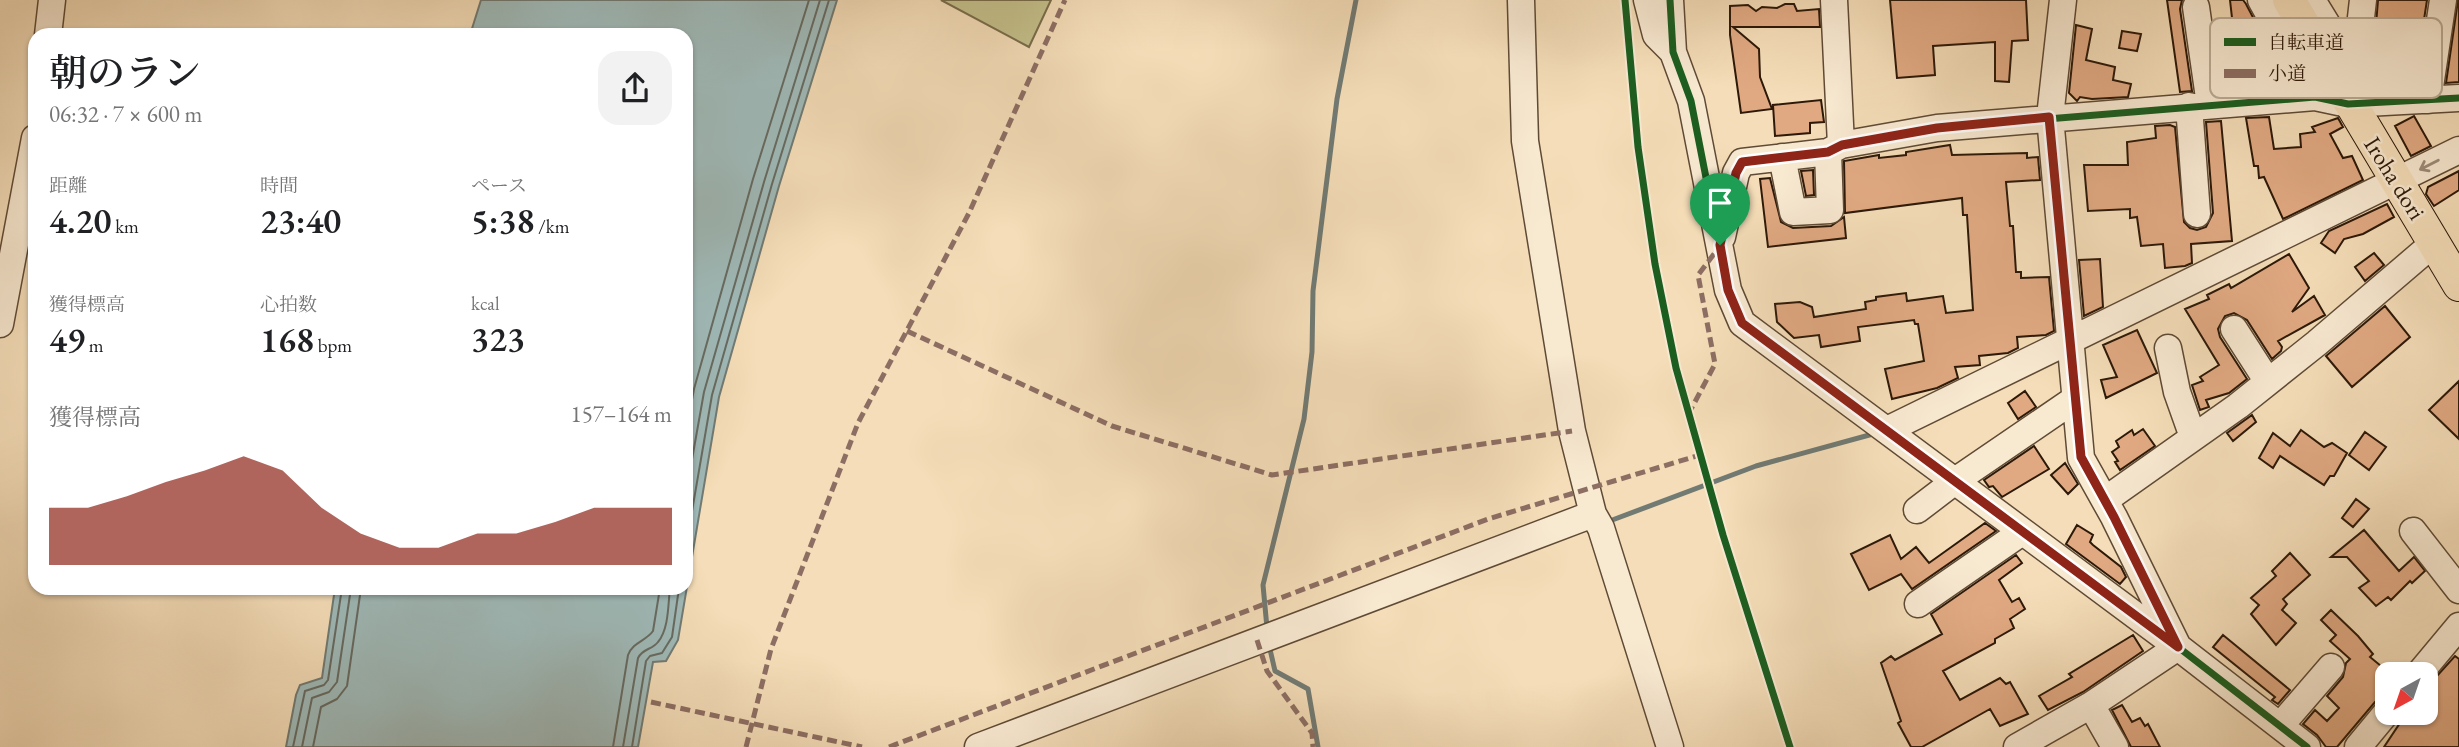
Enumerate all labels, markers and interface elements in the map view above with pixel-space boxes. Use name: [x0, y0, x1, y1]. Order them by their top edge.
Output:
legend: [2210, 18, 2442, 98]
text: 自転車道: [2268, 30, 2344, 55]
text: 朝のラン: [49, 48, 201, 97]
button: share: [598, 51, 672, 125]
text: 小道: [2268, 61, 2306, 86]
text: 06:32 · 7 × 600 m: [49, 99, 202, 129]
street label: Iroha dori: [2357, 131, 2433, 225]
one-way arrow: [2419, 159, 2439, 173]
text: 距離: [49, 173, 87, 198]
text: 時間: [260, 173, 298, 198]
text: ペース: [471, 173, 527, 198]
pin: [1690, 173, 1750, 245]
icon: arrive: [1701, 184, 1739, 222]
text: 4.20: [49, 198, 111, 243]
text: 23:40: [260, 198, 341, 243]
text: 5:38: [471, 198, 534, 243]
text: km: [111, 214, 139, 239]
text: /km: [534, 214, 569, 239]
text: kcal: [471, 291, 500, 316]
text: 獲得標高: [49, 292, 125, 317]
text: 心拍数: [260, 292, 317, 317]
text: 323: [471, 316, 525, 361]
text: 49: [49, 317, 85, 362]
text: 168: [260, 317, 314, 362]
text: m: [85, 333, 104, 358]
text: bpm: [314, 333, 352, 358]
text: 157–164 m: [571, 399, 672, 429]
text: 獲得標高: [49, 402, 141, 432]
north arrow: [2375, 662, 2438, 724]
map controls: [2375, 662, 2438, 725]

